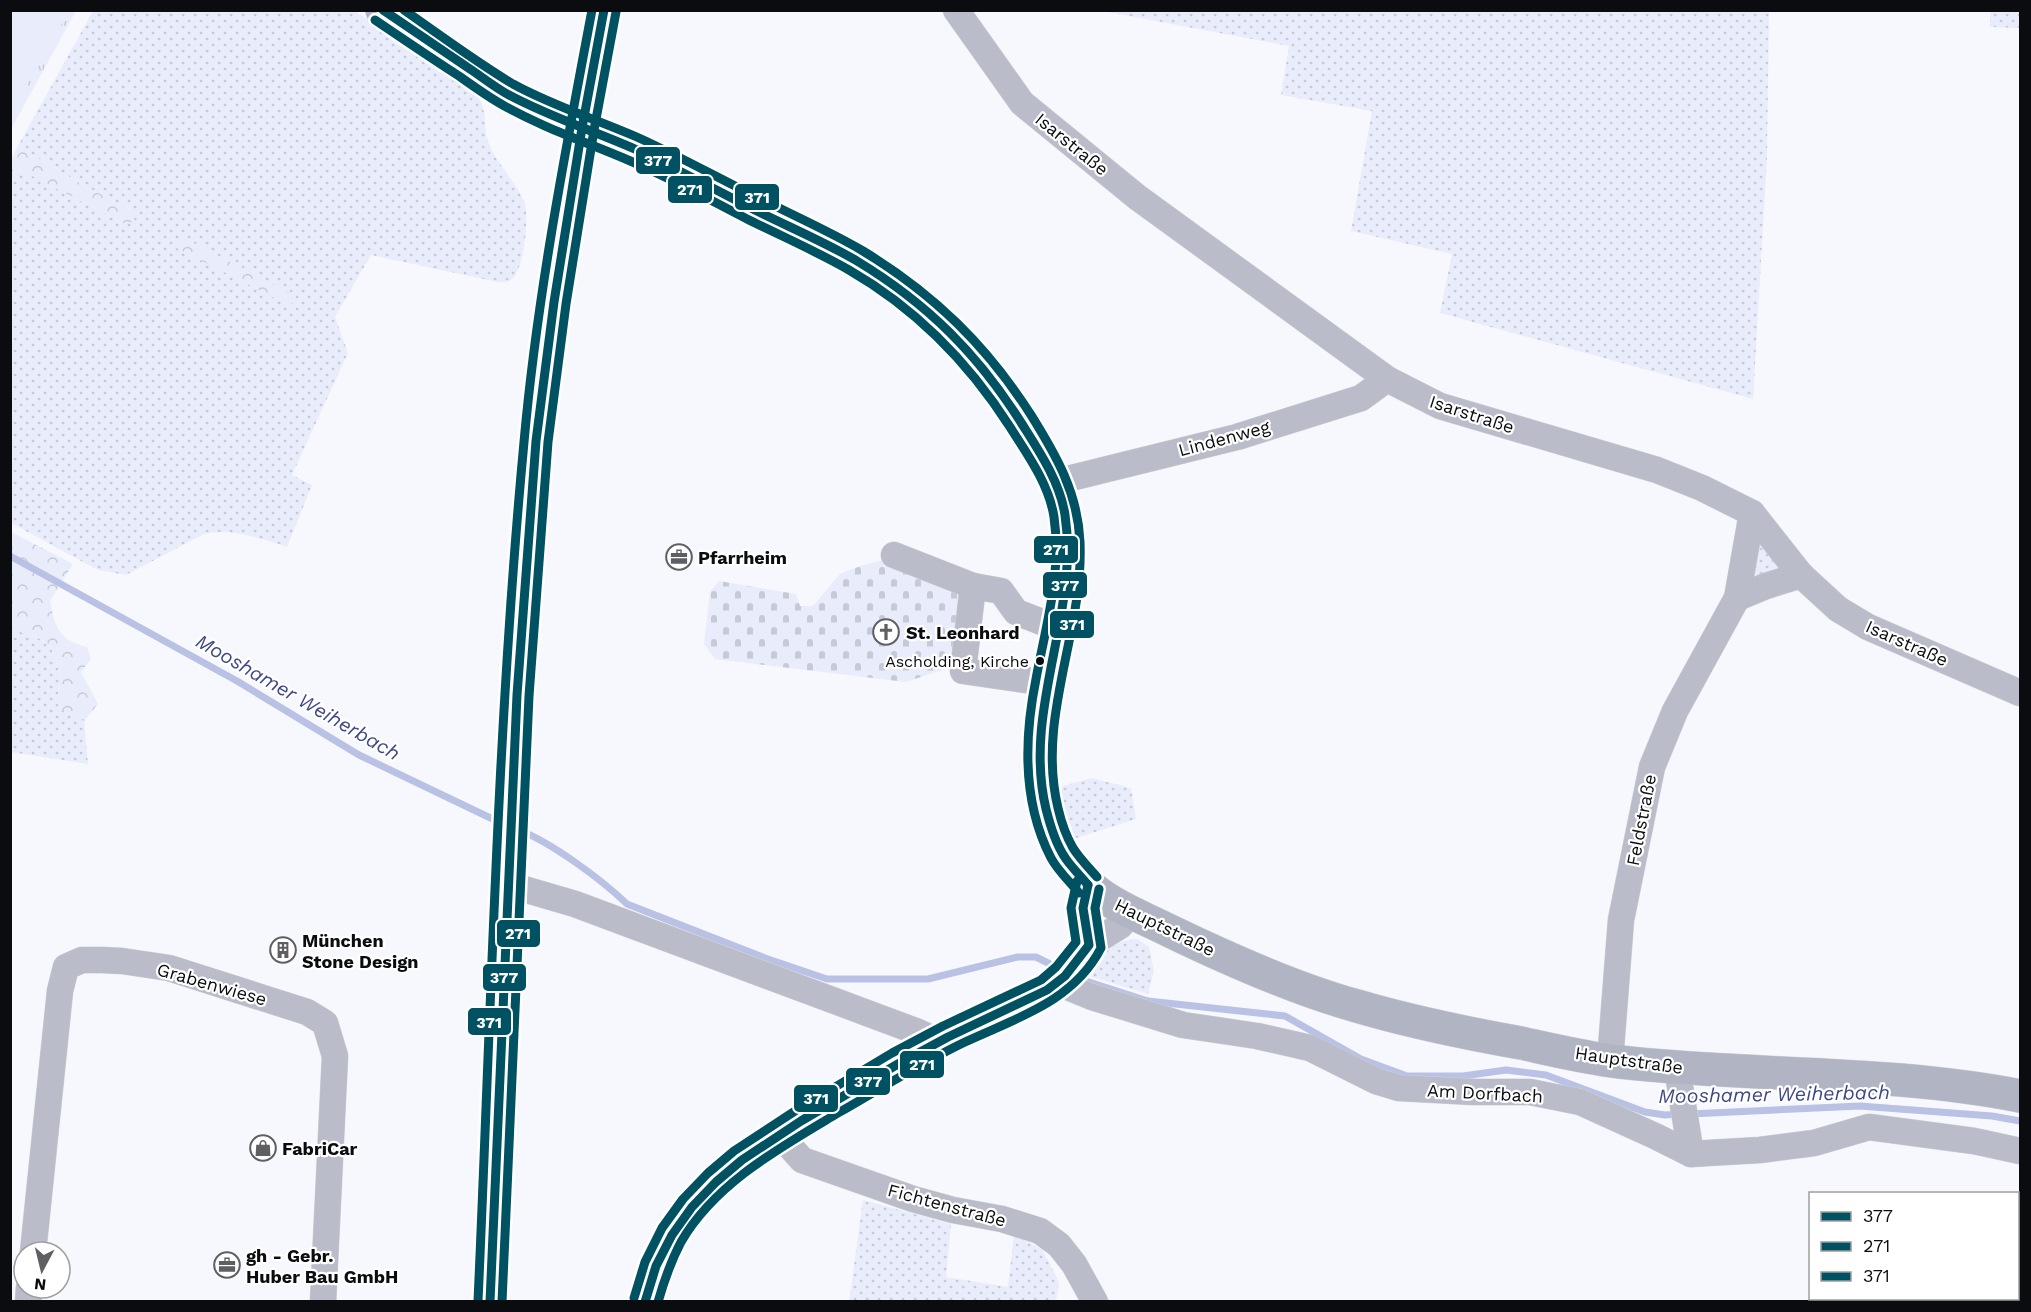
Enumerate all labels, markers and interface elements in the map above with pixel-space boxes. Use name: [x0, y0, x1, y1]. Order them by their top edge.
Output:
street label: Isarstraße: [1031, 108, 1113, 180]
line badge: 377: [635, 146, 681, 175]
text: 377: [644, 151, 673, 170]
line badge: 271: [667, 175, 713, 204]
text: 271: [677, 180, 703, 199]
line badge: 371: [734, 183, 780, 211]
text: 371: [744, 188, 770, 207]
street label: Isarstraße: [1427, 390, 1517, 438]
street label: Lindenweg: [1176, 416, 1273, 460]
line badge: 271: [1033, 535, 1079, 564]
text: 271: [1043, 540, 1069, 559]
office icon: Pfarrheim: [664, 542, 694, 572]
place label: Pfarrheim: [698, 547, 787, 568]
line badge: 377: [1042, 571, 1088, 599]
text: 377: [1051, 576, 1080, 595]
line badge: 371: [1049, 610, 1095, 639]
text: 371: [1059, 615, 1085, 634]
street label: Isarstraße: [1863, 616, 1951, 670]
church icon: St. Leonhard: [871, 617, 901, 647]
place label: St. Leonhard: [906, 622, 1020, 643]
water label: Mooshamer Weiherbach: [192, 629, 404, 765]
place label: Ascholding, Kirche: [885, 652, 1029, 671]
marker: Ascholding, Kirche: [1034, 655, 1046, 667]
street label: Feldstraße: [1622, 772, 1660, 868]
street label: Hauptstraße: [1111, 894, 1219, 960]
line badge: 271: [496, 919, 541, 948]
text: 271: [505, 924, 531, 943]
place label: München Stone Design: [302, 930, 418, 972]
building icon: München Stone Design: [268, 935, 298, 965]
street label: Grabenwiese: [155, 958, 269, 1010]
line badge: 377: [482, 963, 527, 992]
text: 377: [490, 968, 519, 987]
line badge: 371: [467, 1007, 512, 1036]
text: 371: [476, 1013, 502, 1032]
street label: Hauptstraße: [1574, 1042, 1684, 1078]
line badge: 271: [899, 1050, 945, 1079]
text: 271: [909, 1055, 935, 1074]
line badge: 377: [845, 1067, 891, 1096]
text: 377: [854, 1072, 883, 1091]
street label: Am Dorfbach: [1426, 1079, 1544, 1107]
water label: Mooshamer Weiherbach: [1658, 1080, 1890, 1108]
line badge: 371: [793, 1084, 839, 1113]
text: 371: [803, 1089, 829, 1108]
shop icon: FabriCar: [248, 1133, 278, 1163]
place label: FabriCar: [282, 1138, 358, 1159]
street label: Fichtenstraße: [885, 1179, 1009, 1231]
legend: [1809, 1192, 2019, 1300]
text: 377: [1863, 1205, 1893, 1226]
text: 271: [1863, 1235, 1890, 1256]
north arrow: [12, 1240, 72, 1300]
place label: gh - Gebr. Huber Bau GmbH: [246, 1245, 398, 1287]
office icon: gh - Gebr. Huber Bau GmbH: [212, 1250, 242, 1280]
text: 371: [1863, 1265, 1890, 1286]
text: N: [33, 1274, 47, 1295]

